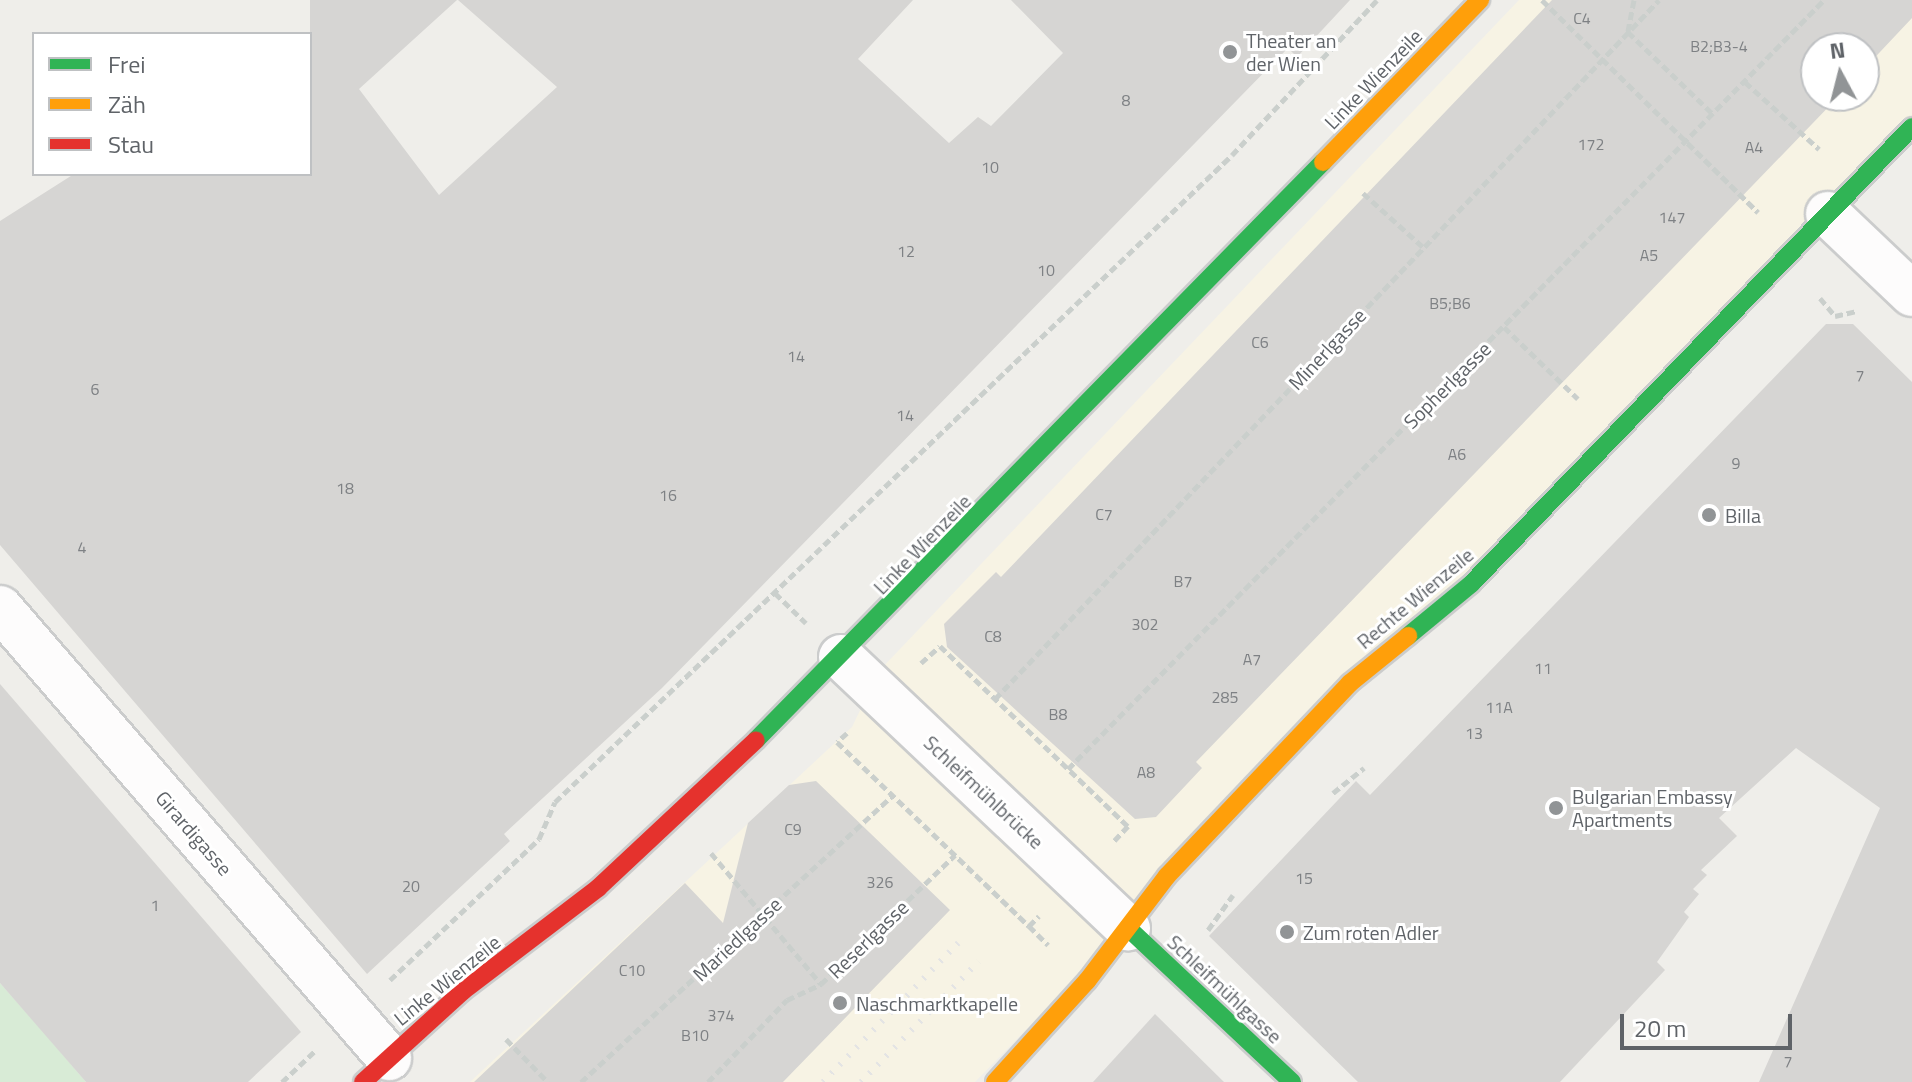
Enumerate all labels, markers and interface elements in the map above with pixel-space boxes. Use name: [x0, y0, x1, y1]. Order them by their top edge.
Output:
house number: C4: [1573, 8, 1591, 28]
street label: Linke Wienzeile: [1319, 24, 1427, 134]
place label: Theater an der Wien: [1246, 28, 1337, 75]
legend: [32, 32, 312, 176]
north arrow: [1800, 32, 1880, 112]
text: N: [1828, 32, 1847, 68]
house number: B2;B3-4: [1690, 36, 1748, 56]
marker: Theater an der Wien: [1221, 43, 1239, 61]
text: Frei: [108, 46, 146, 82]
text: Zäh: [108, 86, 146, 122]
house number: 8: [1122, 90, 1130, 110]
text: Stau: [108, 126, 154, 162]
house number: 172: [1578, 134, 1604, 154]
house number: A4: [1745, 137, 1763, 157]
house number: 10: [981, 157, 999, 177]
house number: 147: [1659, 207, 1685, 227]
house number: 12: [897, 241, 915, 261]
house number: A5: [1640, 245, 1658, 265]
house number: 10: [1037, 260, 1055, 280]
house number: B5;B6: [1429, 293, 1471, 313]
street label: Minerlgasse: [1283, 303, 1371, 395]
house number: C6: [1251, 332, 1269, 352]
street label: Sopherlgasse: [1398, 336, 1496, 434]
house number: 14: [787, 346, 805, 366]
house number: 7: [1856, 365, 1864, 385]
house number: 6: [91, 379, 99, 399]
house number: 14: [896, 405, 914, 425]
house number: A6: [1448, 444, 1466, 464]
house number: 9: [1732, 453, 1740, 473]
house number: 18: [336, 478, 354, 498]
house number: 16: [659, 485, 677, 505]
street label: Linke Wienzeile: [868, 489, 976, 599]
place label: Billa: [1725, 503, 1761, 527]
house number: C7: [1095, 504, 1113, 524]
marker: Billa: [1700, 506, 1718, 524]
house number: 4: [78, 537, 86, 557]
street label: Rechte Wienzeile: [1352, 542, 1478, 654]
house number: B7: [1174, 571, 1192, 591]
house number: 302: [1132, 614, 1158, 634]
house number: C8: [984, 626, 1002, 646]
house number: A7: [1243, 649, 1261, 669]
house number: 11: [1534, 658, 1552, 678]
house number: 285: [1212, 687, 1238, 707]
house number: 11A: [1485, 697, 1513, 717]
house number: B8: [1049, 704, 1067, 724]
house number: 13: [1465, 723, 1483, 743]
street label: Schleifmühlbrücke: [919, 730, 1049, 854]
house number: A8: [1137, 762, 1155, 782]
place label: Bulgarian Embassy Apartments: [1572, 784, 1733, 831]
street label: Girardigasse: [151, 786, 237, 880]
marker: Bulgarian Embassy Apartments: [1547, 799, 1565, 817]
house number: C9: [784, 819, 802, 839]
house number: 15: [1295, 868, 1313, 888]
house number: 326: [867, 872, 893, 892]
house number: 20: [402, 876, 420, 896]
street label: Mariedlgasse: [688, 892, 786, 986]
house number: 1: [151, 895, 159, 915]
street label: Reserlgasse: [823, 895, 913, 983]
place label: Zum roten Adler: [1303, 920, 1439, 944]
marker: Zum roten Adler: [1278, 923, 1296, 941]
street label: Linke Wienzeile: [389, 930, 505, 1030]
street label: Schleifmühlgasse: [1163, 930, 1287, 1048]
house number: C10: [619, 960, 645, 980]
place label: Naschmarktkapelle: [856, 991, 1018, 1015]
marker: Naschmarktkapelle: [831, 994, 849, 1012]
scale bar: [1624, 998, 1796, 1048]
house number: 374: [708, 1005, 734, 1025]
text: 20 m: [1634, 1010, 1686, 1046]
house number: B10: [681, 1025, 709, 1045]
house number: 7: [1784, 1051, 1792, 1071]

